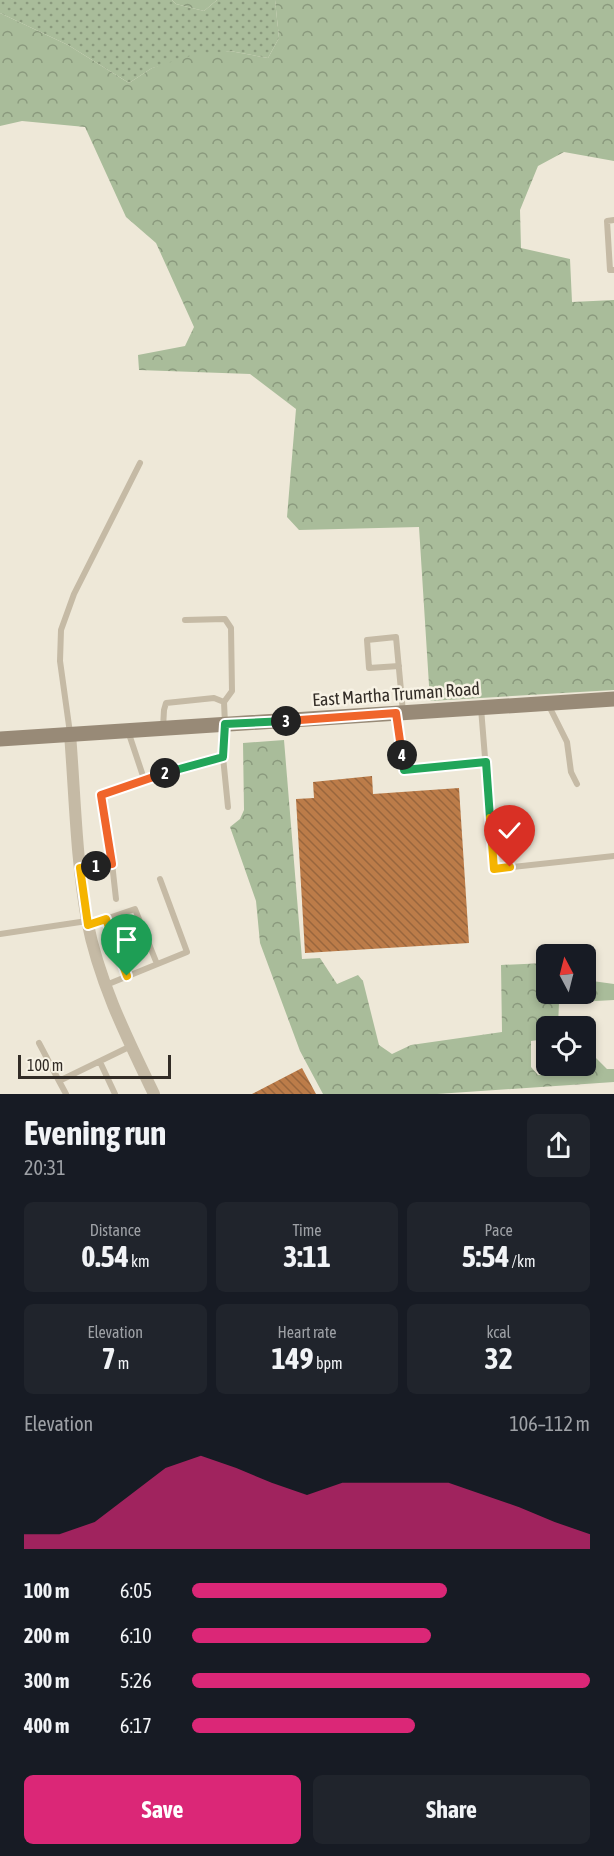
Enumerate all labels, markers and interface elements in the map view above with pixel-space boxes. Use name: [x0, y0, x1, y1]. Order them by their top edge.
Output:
street label: East Martha Truman Road: [311, 678, 481, 710]
pin: 3: [271, 706, 301, 736]
text: 3: [282, 712, 290, 730]
pin: 4: [387, 740, 417, 770]
text: 4: [398, 746, 406, 764]
pin: 2: [150, 758, 180, 788]
text: 2: [161, 764, 169, 782]
pin: [484, 805, 535, 867]
icon: check: [493, 814, 526, 847]
pin: 1: [81, 851, 111, 881]
text: 1: [92, 857, 100, 875]
pin: [101, 914, 152, 976]
icon: arrive: [110, 923, 143, 956]
north arrow: [536, 944, 596, 1004]
map controls: [536, 944, 596, 1076]
button: locate: [536, 1016, 596, 1076]
scale bar: [18, 1052, 171, 1080]
text: 100 m: [27, 1056, 63, 1074]
text: Evening run: [24, 1114, 166, 1152]
button: share: [527, 1114, 590, 1177]
text: 20:31: [24, 1156, 66, 1179]
text: Distance: [90, 1221, 141, 1239]
text: Time: [292, 1221, 322, 1239]
text: Pace: [485, 1221, 513, 1239]
text: 0.54: [81, 1239, 129, 1273]
text: 3:11: [283, 1239, 331, 1273]
text: 5:54: [462, 1239, 509, 1273]
text: km: [129, 1252, 150, 1270]
text: /km: [509, 1252, 536, 1270]
text: Elevation: [88, 1323, 143, 1341]
text: Heart rate: [278, 1323, 336, 1341]
text: kcal: [487, 1323, 511, 1341]
text: 7: [101, 1341, 116, 1375]
text: 149: [271, 1341, 314, 1375]
text: 32: [485, 1341, 513, 1375]
text: m: [116, 1354, 129, 1372]
text: bpm: [314, 1354, 343, 1372]
text: Elevation: [24, 1412, 93, 1435]
text: 106–112 m: [509, 1412, 590, 1435]
text: 100 m: [24, 1579, 69, 1602]
text: 6:05: [120, 1579, 152, 1602]
text: 200 m: [24, 1624, 69, 1647]
text: 6:10: [120, 1624, 152, 1647]
text: 300 m: [24, 1669, 69, 1692]
text: 5:26: [120, 1669, 152, 1692]
text: 400 m: [24, 1714, 69, 1737]
text: 6:17: [120, 1714, 152, 1737]
button: Save: [24, 1775, 301, 1844]
button: Share: [313, 1775, 590, 1844]

